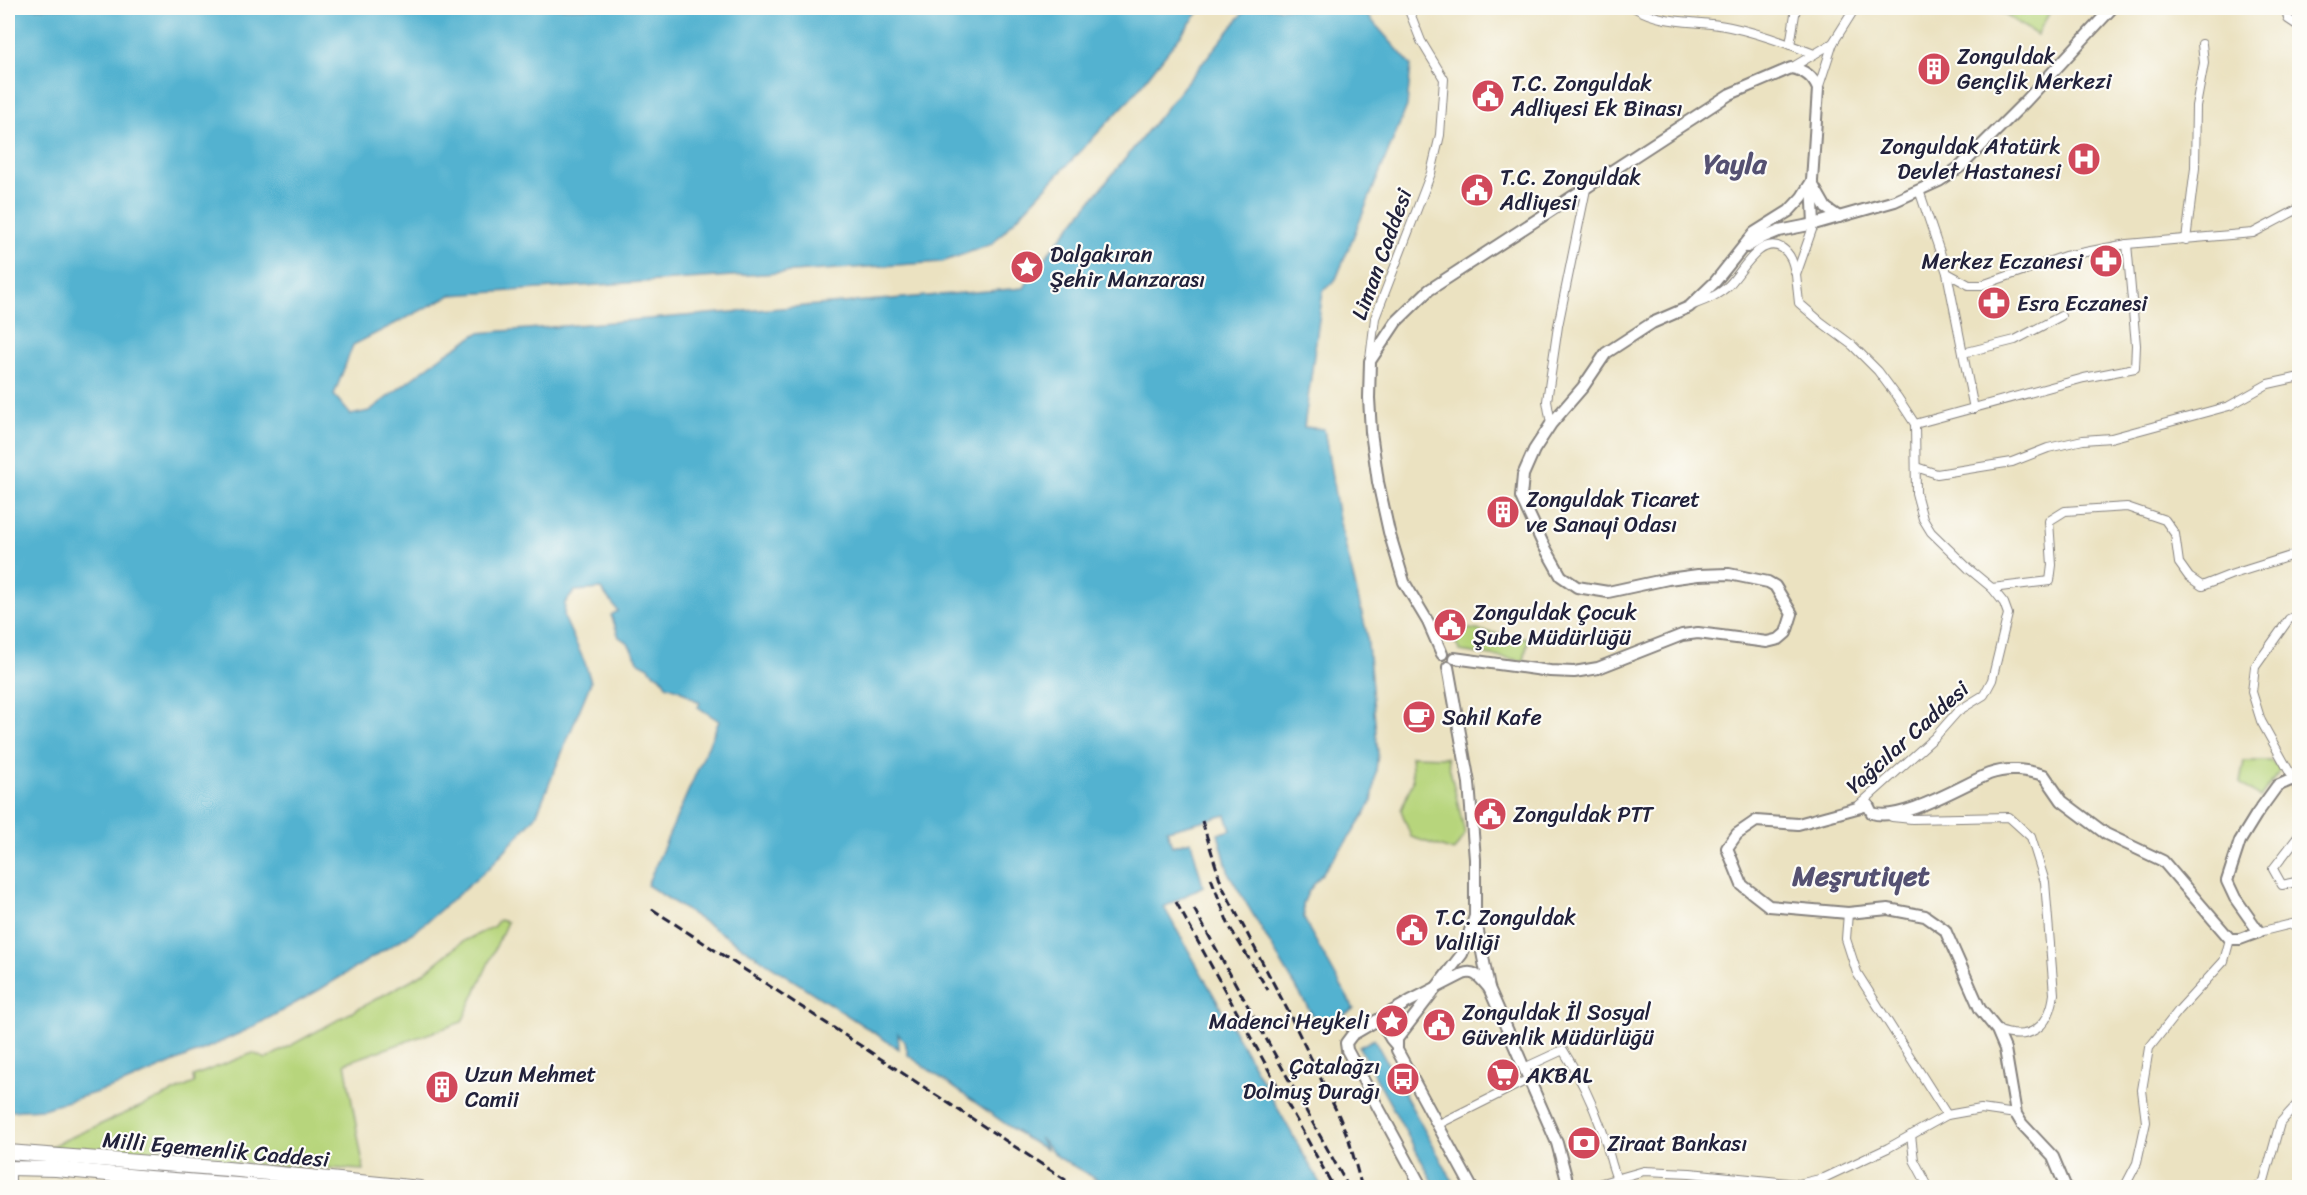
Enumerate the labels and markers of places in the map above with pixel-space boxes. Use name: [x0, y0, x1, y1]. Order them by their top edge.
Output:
place label: Zonguldak Gençlik Merkezi: [1957, 37, 2113, 101]
building icon: Zonguldak Gençlik Merkezi: [1916, 51, 1952, 87]
place label: T.C. Zonguldak Adliyesi Ek Binası: [1510, 64, 1683, 128]
public building icon: T.C. Zonguldak Adliyesi Ek Binası: [1470, 78, 1506, 114]
place label: Zonguldak Atatürk Devlet Hastanesi: [1880, 127, 2062, 191]
hospital icon: Zonguldak Atatürk Devlet Hastanesi: [2066, 141, 2102, 177]
place label: T.C. Zonguldak Adliyesi: [1499, 158, 1641, 222]
public building icon: T.C. Zonguldak Adliyesi: [1459, 172, 1495, 208]
place label: Dalgakıran Şehir Manzarası: [1050, 235, 1205, 299]
place label: Merkez Eczanesi: [1921, 242, 2084, 281]
pharmacy icon: Merkez Eczanesi: [2088, 243, 2124, 279]
place icon: Dalgakıran Şehir Manzarası: [1009, 249, 1045, 285]
place label: Esra Eczanesi: [2017, 284, 2148, 323]
pharmacy icon: Esra Eczanesi: [1976, 285, 2012, 321]
place label: Zonguldak Ticaret ve Sanayi Odası: [1526, 480, 1700, 544]
building icon: Zonguldak Ticaret ve Sanayi Odası: [1485, 494, 1521, 530]
place label: Zonguldak Çocuk Şube Müdürlüğü: [1473, 593, 1637, 657]
public building icon: Zonguldak Çocuk Şube Müdürlüğü: [1432, 607, 1468, 643]
place label: Sahil Kafe: [1442, 698, 1542, 737]
cafe icon: Sahil Kafe: [1401, 699, 1437, 735]
place label: Zonguldak PTT: [1513, 795, 1654, 834]
public building icon: Zonguldak PTT: [1472, 796, 1508, 832]
place label: T.C. Zonguldak Valiliği: [1435, 898, 1576, 962]
public building icon: T.C. Zonguldak Valiliği: [1394, 912, 1430, 948]
place label: Zonguldak İl Sosyal Güvenlik Müdürlüğü: [1462, 993, 1655, 1057]
place label: Madenci Heykeli: [1209, 1002, 1370, 1041]
place icon: Madenci Heykeli: [1374, 1003, 1410, 1039]
public building icon: Zonguldak İl Sosyal Güvenlik Müdürlüğü: [1421, 1007, 1457, 1043]
place label: Çatalağzı Dolmuş Durağı: [1243, 1047, 1380, 1111]
place label: Uzun Mehmet Camii: [465, 1055, 597, 1119]
place label: AKBAL: [1525, 1056, 1593, 1095]
supermarket icon: AKBAL: [1485, 1057, 1521, 1093]
bus stop icon: Çatalağzı Dolmuş Durağı: [1385, 1061, 1421, 1097]
building icon: Uzun Mehmet Camii: [424, 1069, 460, 1105]
place label: Ziraat Bankası: [1607, 1124, 1747, 1163]
bank icon: Ziraat Bankası: [1566, 1125, 1602, 1161]

